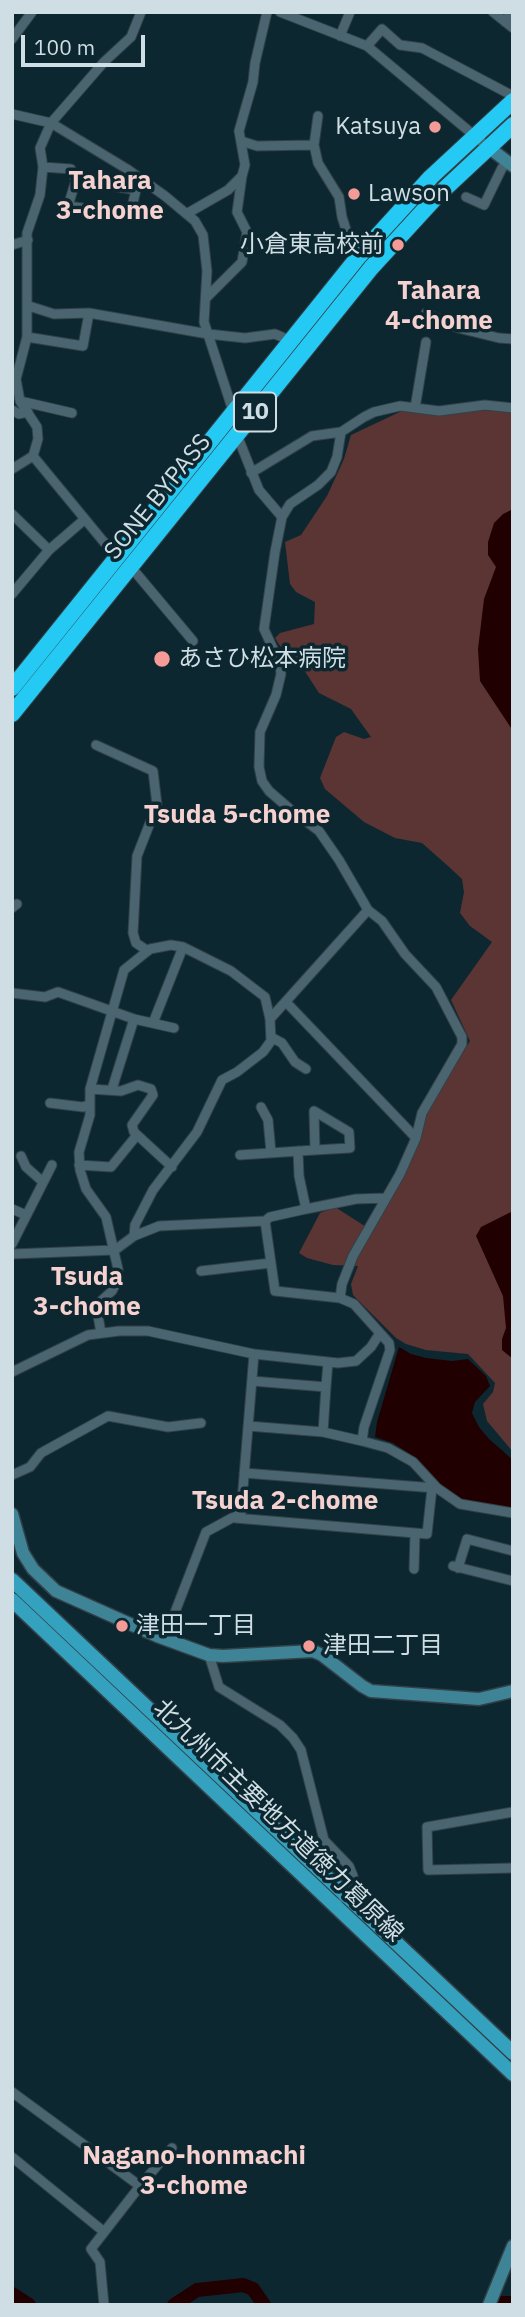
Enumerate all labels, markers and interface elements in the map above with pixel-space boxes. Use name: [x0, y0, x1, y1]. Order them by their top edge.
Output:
scale bar: [24, 21, 149, 65]
text: 100 m: [34, 33, 95, 61]
place label: Katsuya: [335, 113, 421, 141]
marker: Katsuya: [427, 119, 443, 135]
district label: Tahara 3-chome: [56, 165, 164, 227]
place label: Lawson: [368, 180, 450, 208]
marker: Lawson: [346, 186, 362, 202]
place label: 小倉東高校前: [240, 231, 384, 259]
marker: 小倉東高校前: [390, 237, 406, 253]
district label: Tahara 4-chome: [385, 275, 493, 336]
road number: 10: [234, 392, 276, 432]
street label: SONE BYPASS: [99, 428, 217, 566]
place label: あさひ松本病院: [178, 645, 346, 673]
marker: あさひ松本病院: [152, 649, 172, 669]
district label: Tsuda 5-chome: [144, 799, 330, 831]
district label: Tsuda 3-chome: [33, 1261, 141, 1322]
district label: Tsuda 2-chome: [192, 1485, 378, 1517]
place label: 津田一丁目: [136, 1612, 256, 1640]
marker: 津田一丁目: [114, 1618, 130, 1634]
place label: 津田二丁目: [323, 1632, 443, 1660]
marker: 津田二丁目: [301, 1638, 317, 1654]
street label: 北九州市主要地方道徳力葛原線: [147, 1694, 409, 1948]
district label: Nagano-honmachi 3-chome: [82, 2140, 306, 2202]

